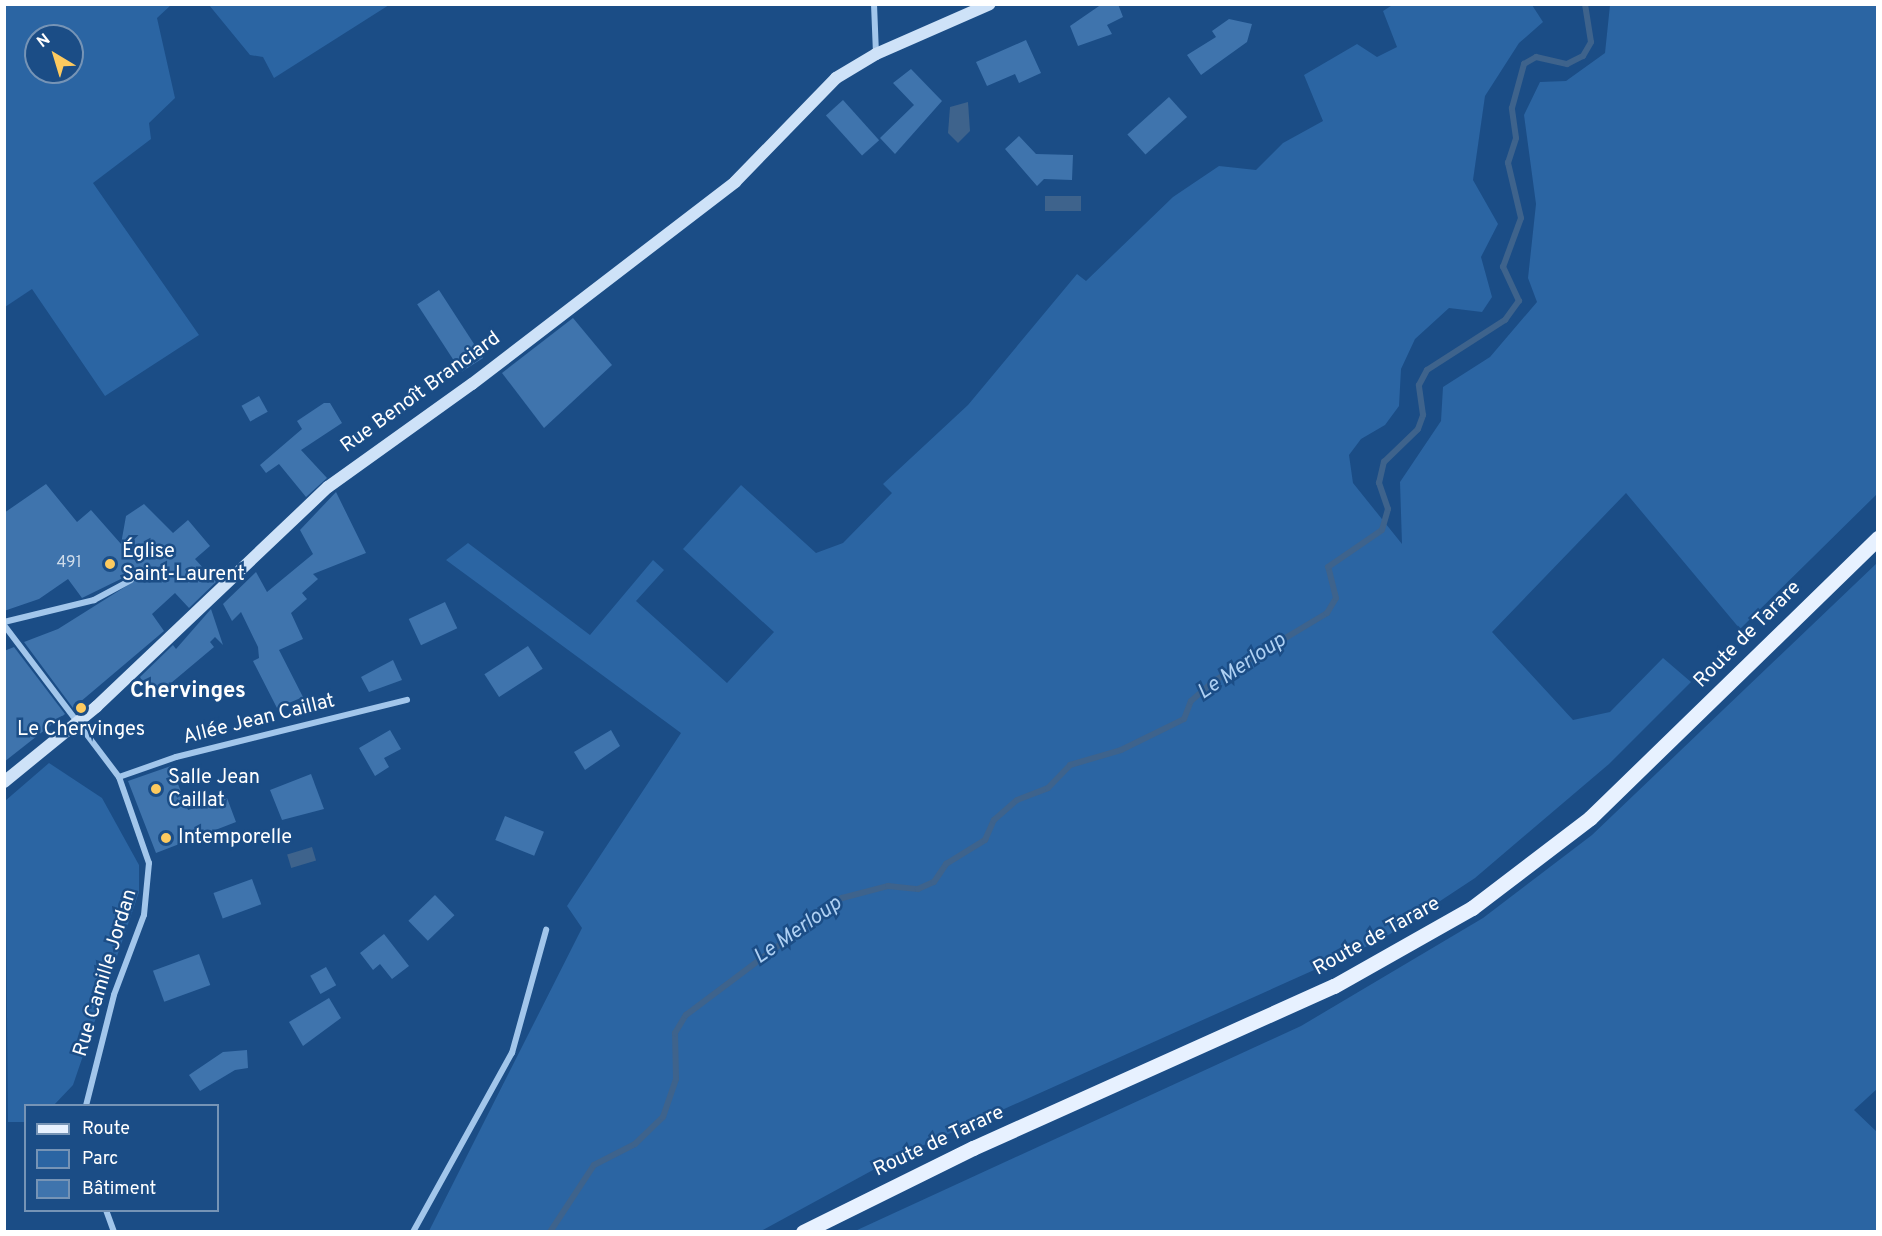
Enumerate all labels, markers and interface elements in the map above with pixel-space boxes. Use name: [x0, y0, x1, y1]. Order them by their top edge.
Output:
north arrow: [24, 24, 84, 84]
text: N: [33, 30, 55, 53]
street label: Rue Benoît Branciard: [337, 327, 505, 459]
place label: Église Saint-Laurent: [122, 540, 245, 587]
house number: 491: [56, 553, 82, 573]
marker: Église Saint-Laurent: [103, 557, 117, 571]
street label: Route de Tarare: [1689, 576, 1807, 694]
water label: Le Merloup: [1193, 628, 1291, 706]
district label: Chervinges: [130, 679, 246, 705]
street label: Allée Jean Caillat: [181, 690, 337, 750]
marker: Le Chervinges: [74, 701, 88, 715]
place label: Le Chervinges: [17, 718, 145, 742]
place label: Salle Jean Caillat: [168, 766, 260, 813]
marker: Salle Jean Caillat: [149, 782, 163, 796]
place label: Intemporelle: [178, 826, 292, 850]
marker: Intemporelle: [159, 831, 173, 845]
street label: Rue Camille Jordan: [69, 886, 143, 1060]
water label: Le Merloup: [749, 892, 847, 970]
street label: Route de Tarare: [1309, 892, 1445, 982]
street label: Route de Tarare: [870, 1101, 1008, 1183]
legend: [24, 1104, 219, 1212]
text: Route: [82, 1118, 130, 1141]
text: Parc: [82, 1148, 118, 1171]
text: Bâtiment: [82, 1178, 156, 1201]

